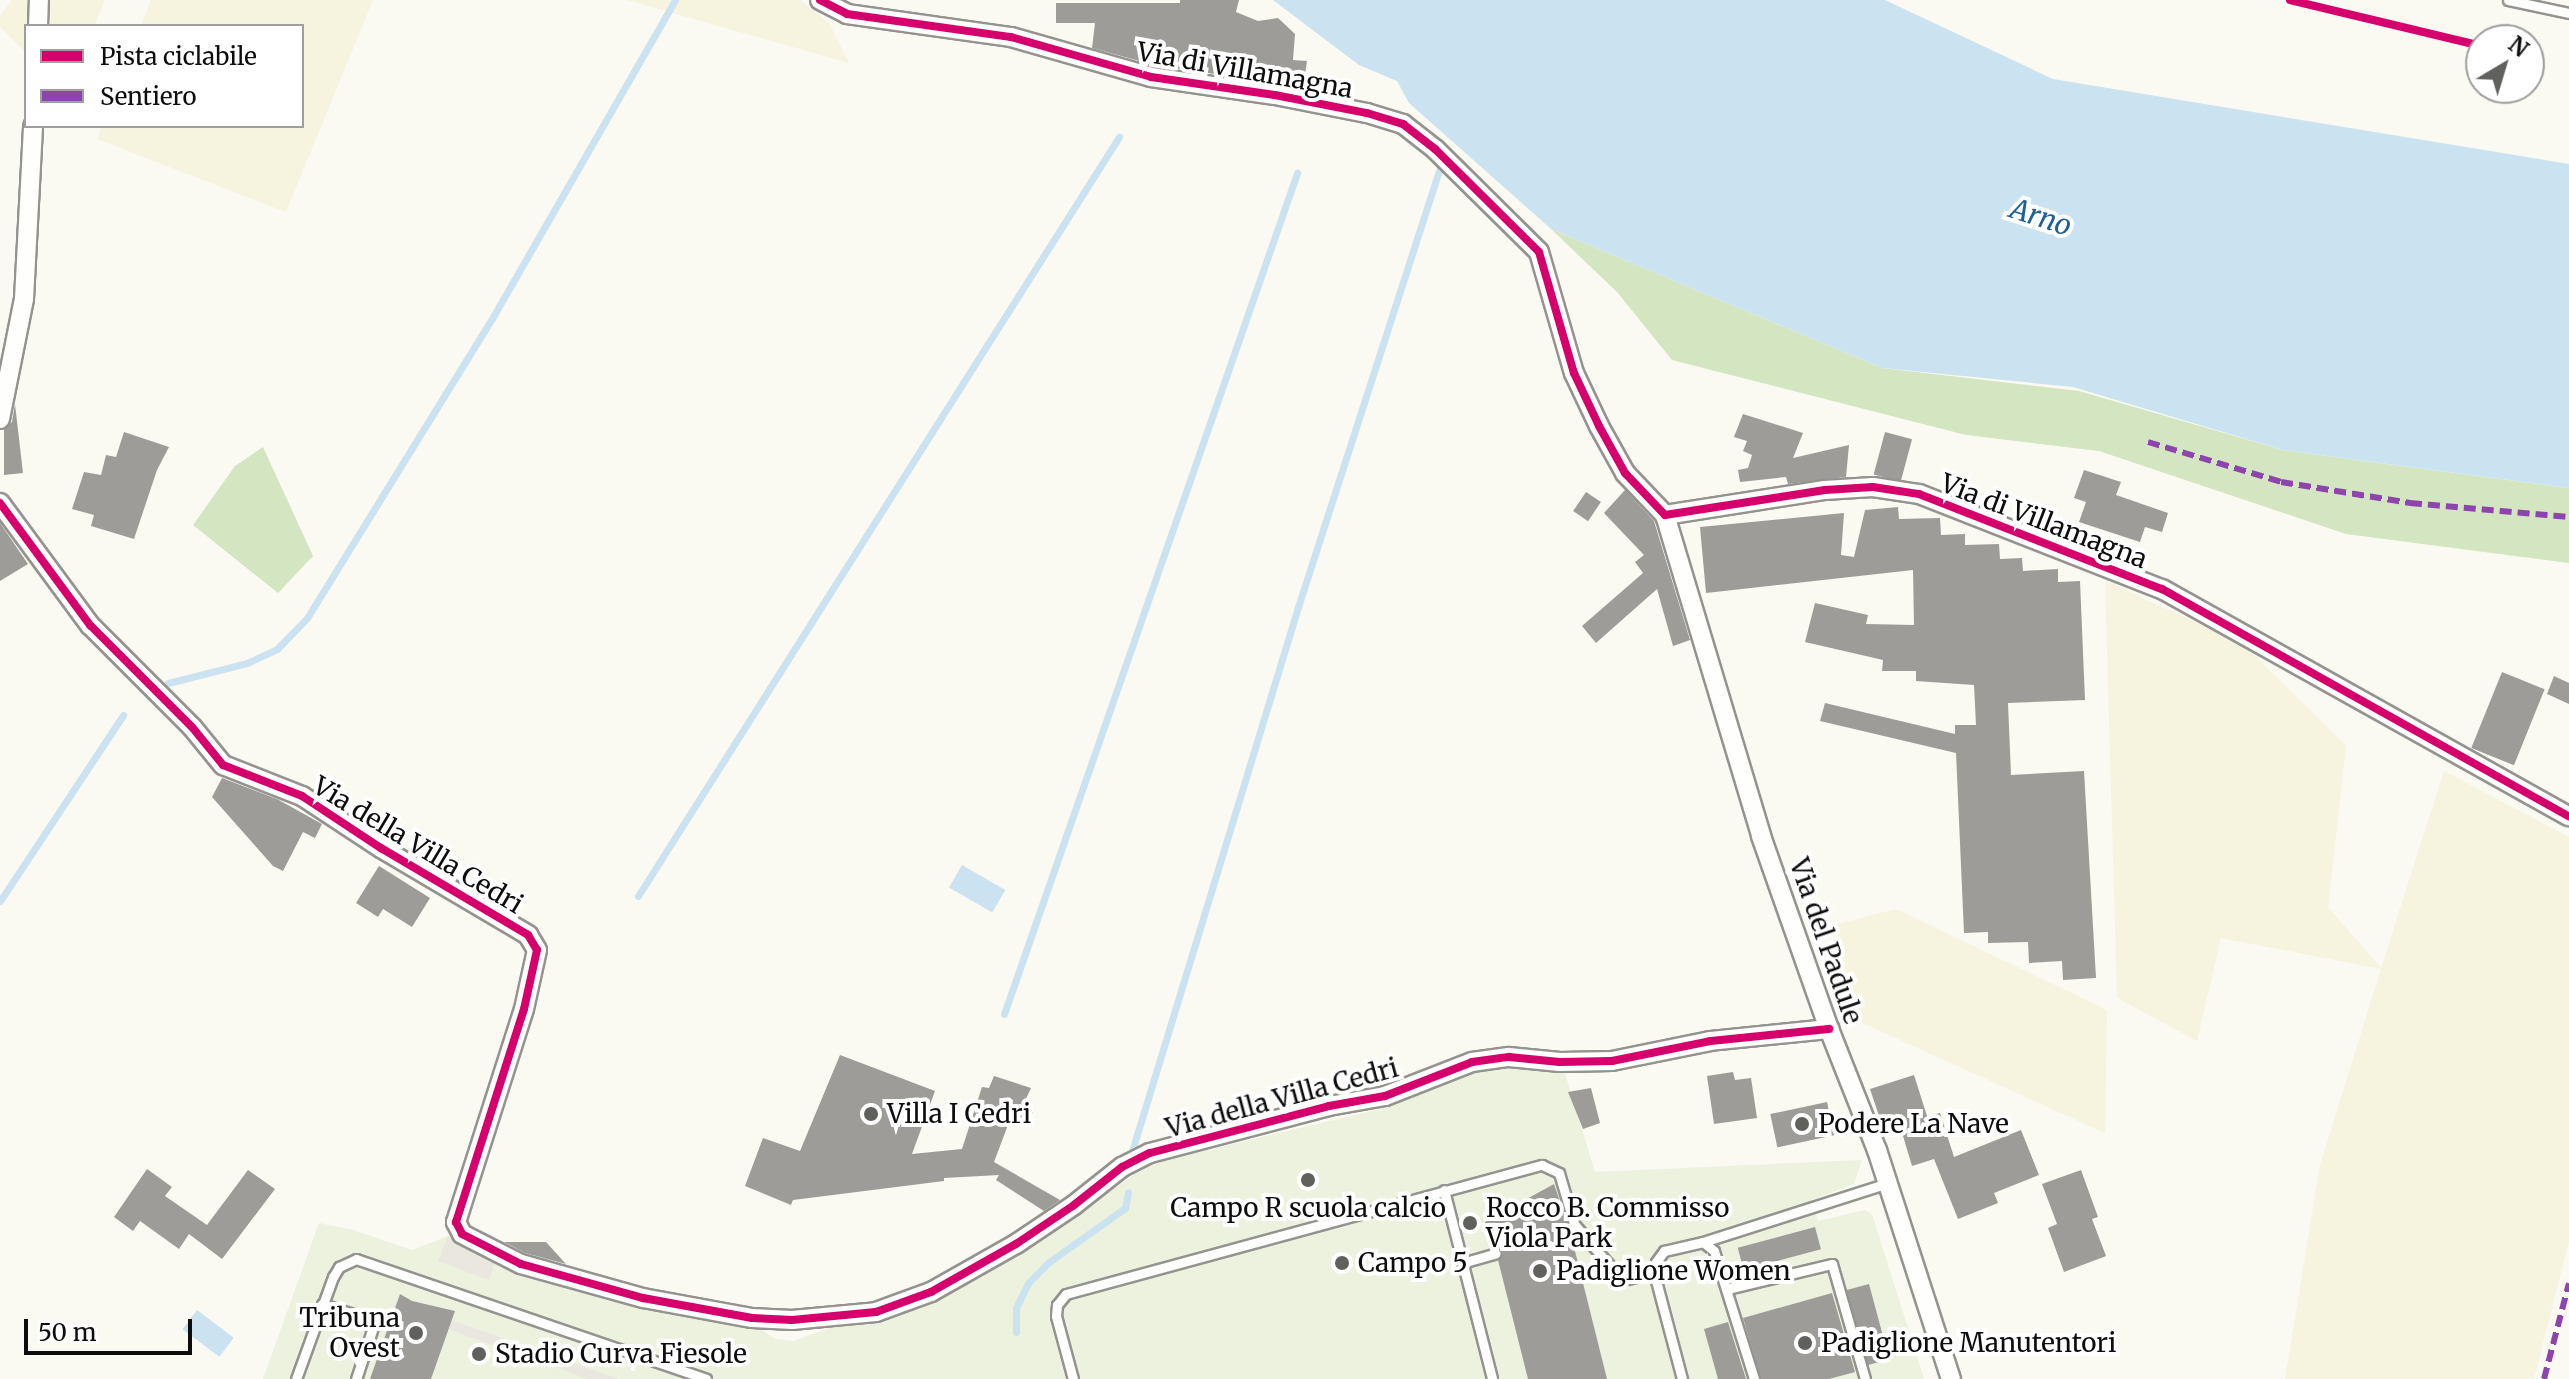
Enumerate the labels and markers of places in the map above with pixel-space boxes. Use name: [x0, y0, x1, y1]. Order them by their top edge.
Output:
place label: Villa I Cedri: [887, 1098, 1031, 1130]
marker: Villa I Cedri: [862, 1105, 880, 1123]
place label: Podere La Nave: [1818, 1108, 2009, 1140]
marker: Podere La Nave: [1793, 1115, 1811, 1133]
marker: Campo R scuola calcio: [1299, 1171, 1317, 1189]
place label: Campo R scuola calcio: [1170, 1192, 1446, 1224]
place label: Rocco B. Commisso Viola Park: [1486, 1192, 1729, 1254]
marker: Rocco B. Commisso Viola Park: [1461, 1214, 1479, 1232]
place label: Campo 5: [1358, 1247, 1468, 1279]
marker: Campo 5: [1333, 1254, 1351, 1272]
place label: Padiglione Women: [1556, 1255, 1791, 1287]
marker: Padiglione Women: [1531, 1262, 1549, 1280]
place label: Tribuna Ovest: [299, 1302, 400, 1364]
marker: Tribuna Ovest: [407, 1324, 425, 1342]
place label: Padiglione Manutentori: [1821, 1327, 2117, 1359]
marker: Padiglione Manutentori: [1796, 1334, 1814, 1352]
place label: Stadio Curva Fiesole: [495, 1338, 747, 1370]
marker: Stadio Curva Fiesole: [470, 1345, 488, 1363]

